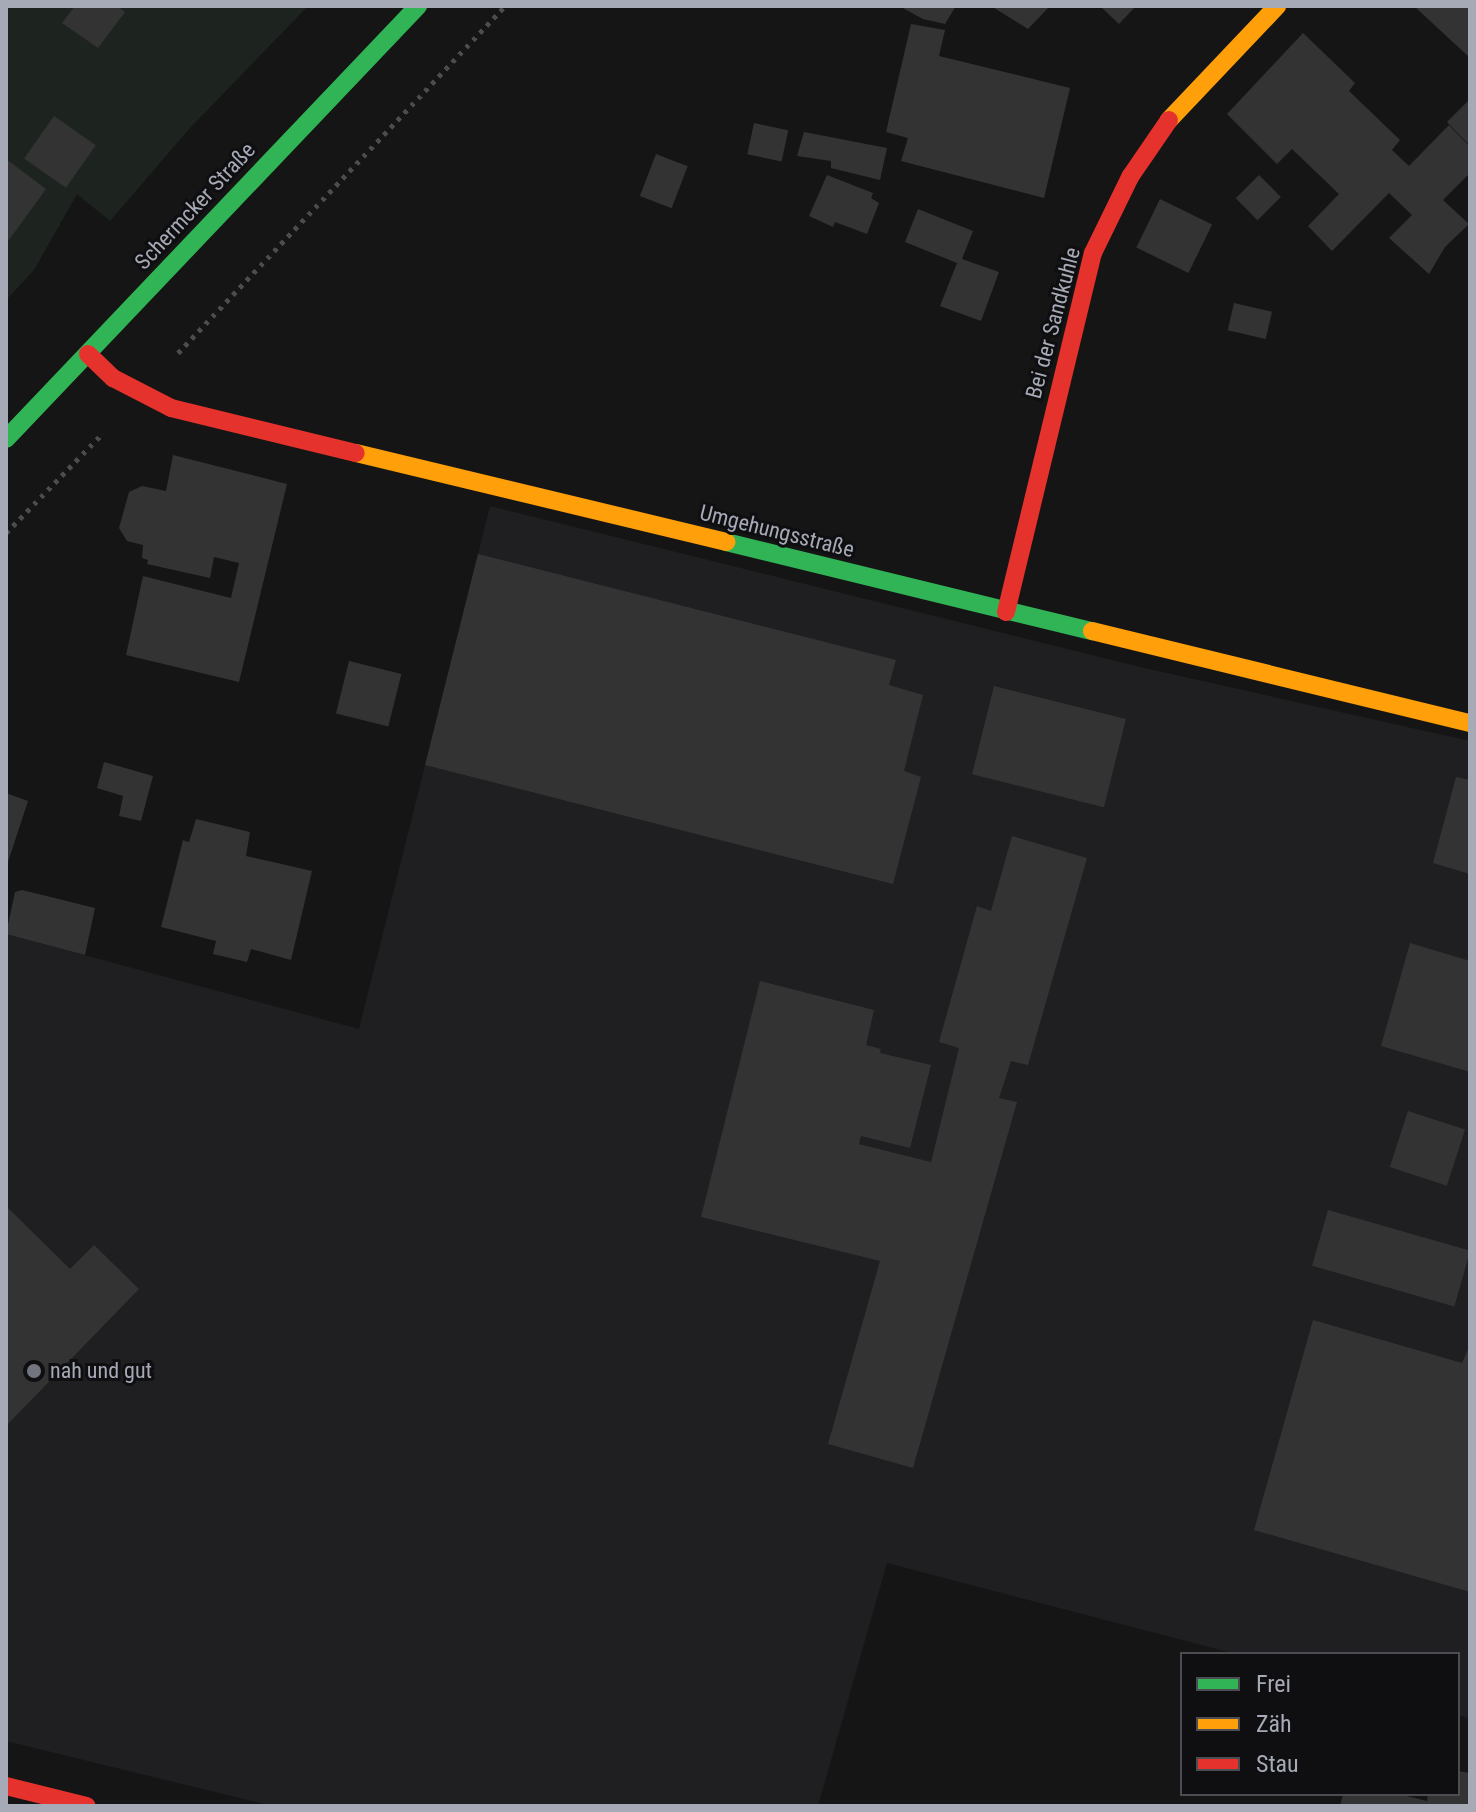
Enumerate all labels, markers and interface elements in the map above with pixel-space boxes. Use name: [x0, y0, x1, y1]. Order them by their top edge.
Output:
street label: Schermcker Straße: [129, 137, 261, 275]
street label: Bei der Sandkuhle: [1020, 245, 1086, 401]
street label: Umgehungsstraße: [697, 499, 857, 563]
place label: nah und gut: [50, 1358, 152, 1384]
marker: nah und gut: [25, 1362, 43, 1380]
legend: [1180, 1652, 1460, 1796]
text: Frei: [1256, 1670, 1291, 1698]
text: Zäh: [1256, 1710, 1292, 1738]
text: Stau: [1256, 1750, 1299, 1778]

